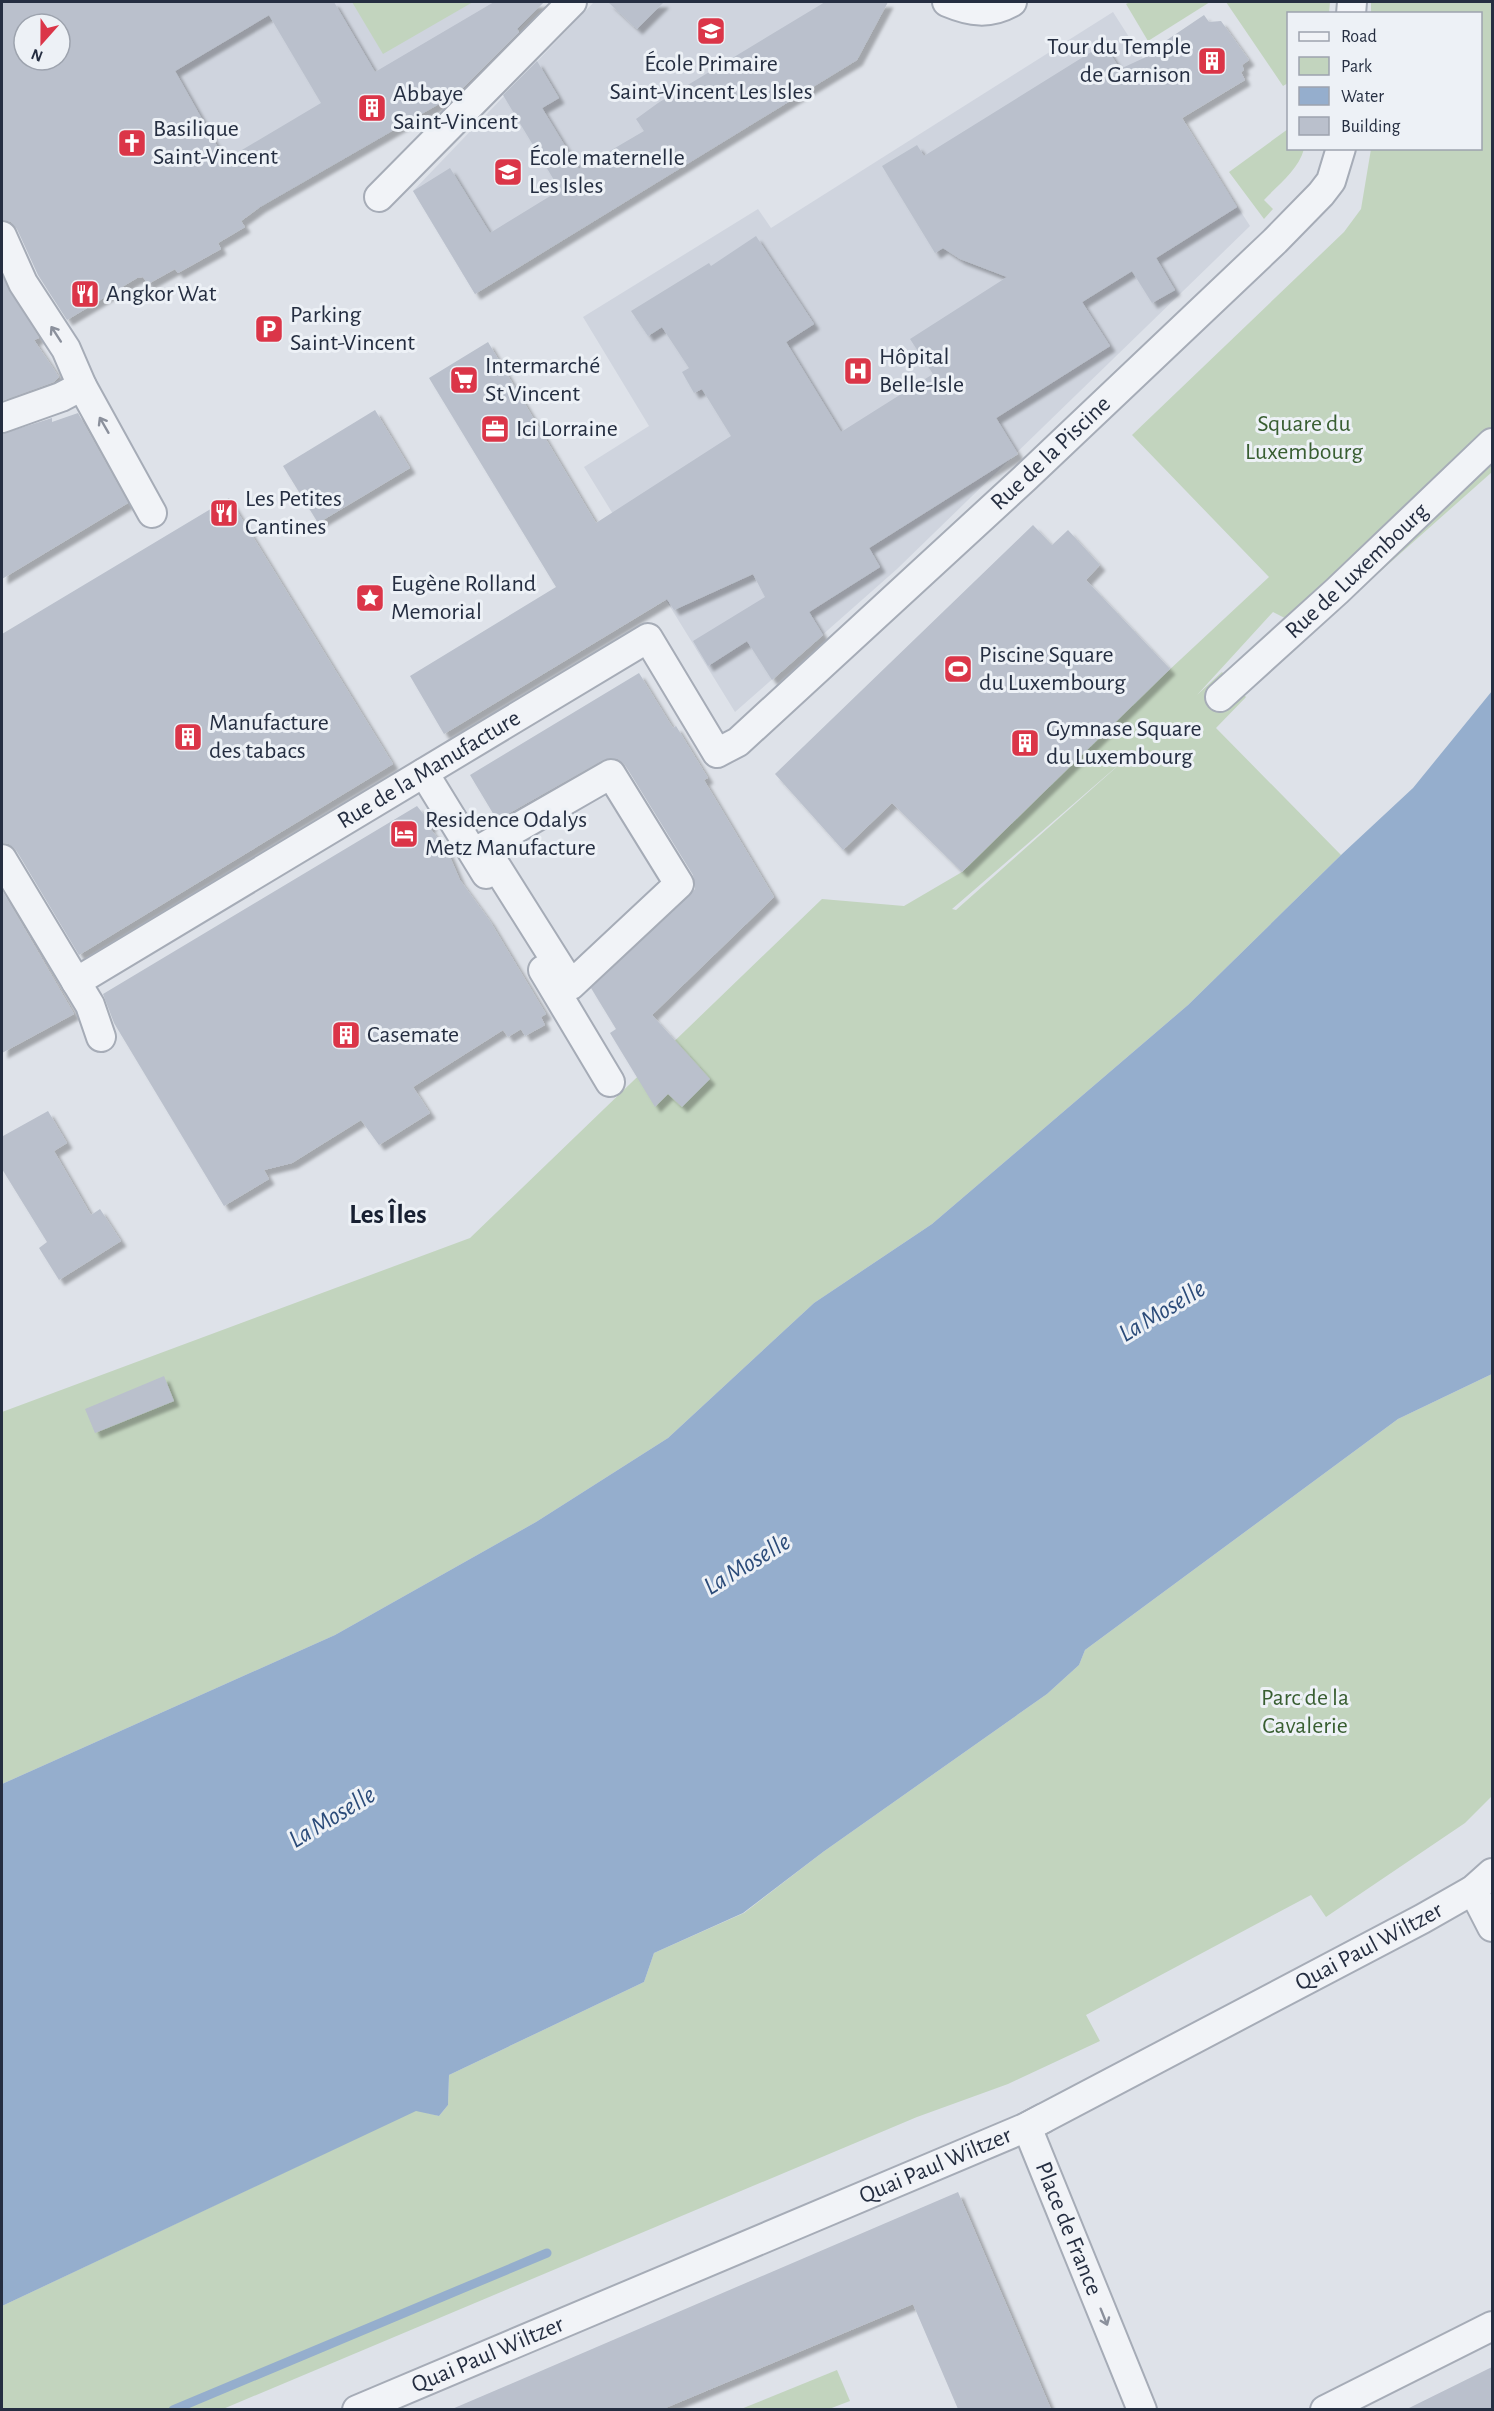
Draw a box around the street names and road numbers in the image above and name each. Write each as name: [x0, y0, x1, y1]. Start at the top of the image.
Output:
street label: Rue de la Piscine: [986, 392, 1115, 515]
street label: Rue de Luxembourg: [1281, 499, 1433, 643]
street label: Rue de la Manufacture: [334, 706, 525, 834]
street label: Quai Paul Wiltzer: [1292, 1898, 1447, 1995]
street label: Quai Paul Wiltzer: [856, 2123, 1015, 2208]
street label: Place de France: [1030, 2158, 1106, 2299]
street label: Quai Paul Wiltzer: [408, 2312, 568, 2397]

